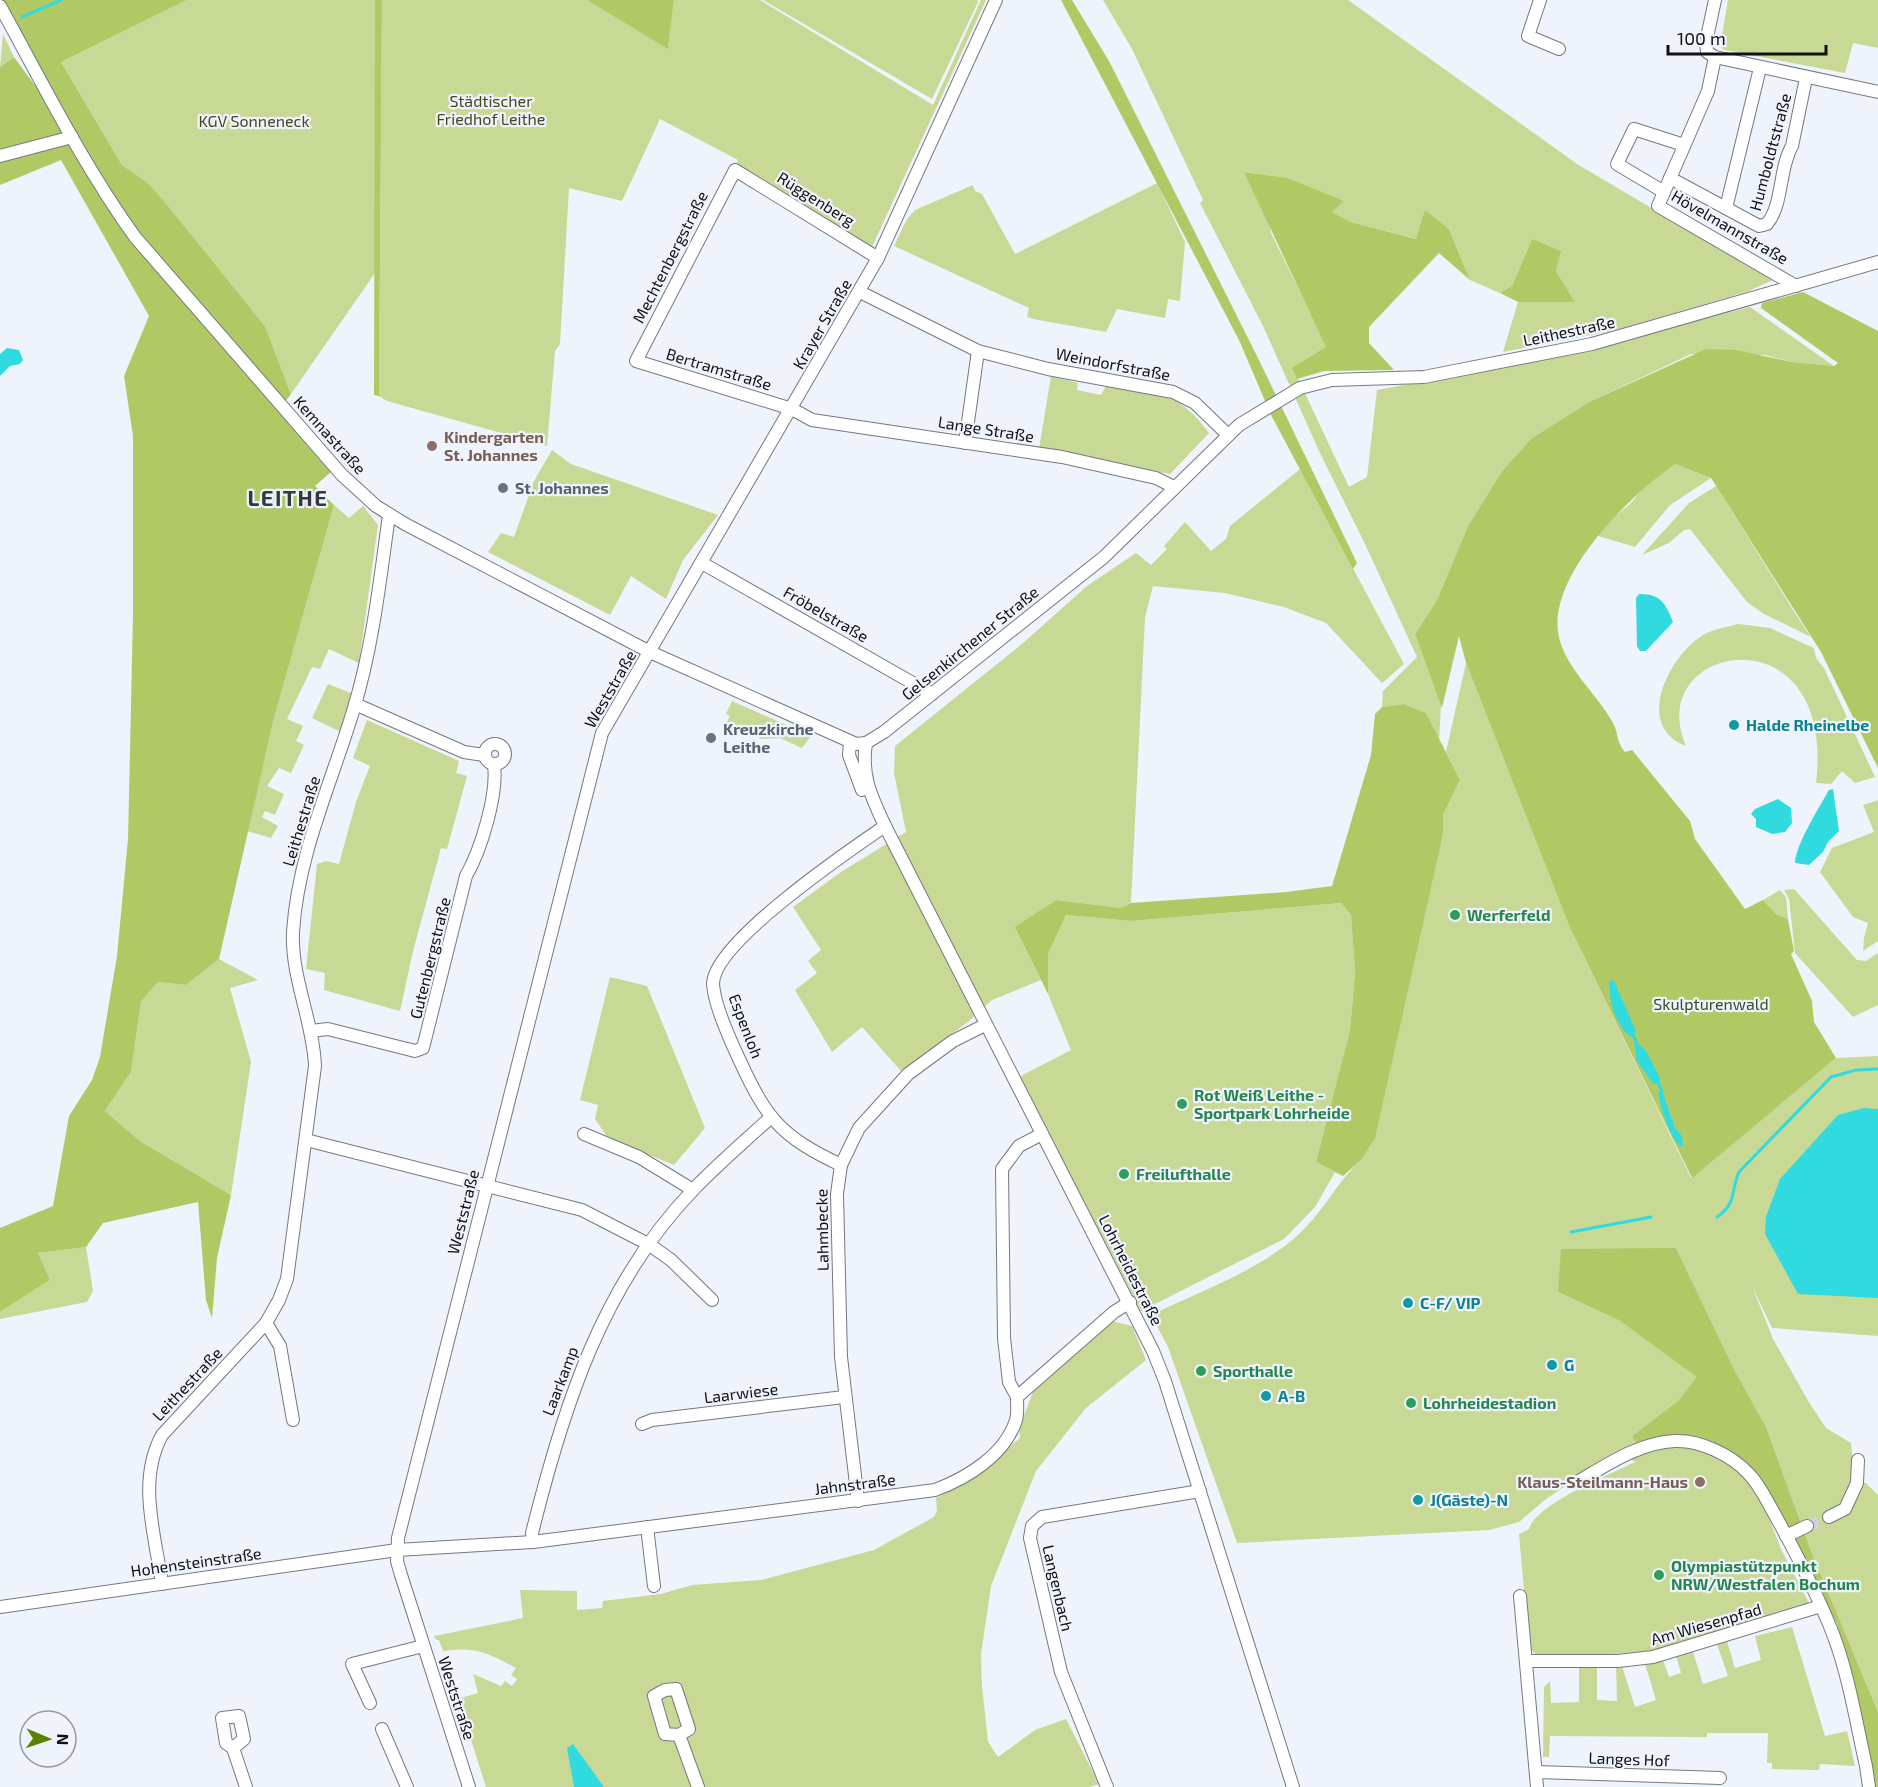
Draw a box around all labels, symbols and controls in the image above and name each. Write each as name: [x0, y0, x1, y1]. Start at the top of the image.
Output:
scale bar: [1668, 18, 1826, 56]
text: 100 m: [1677, 27, 1726, 49]
park label: Städtischer Friedhof Leithe: [437, 91, 545, 128]
street label: Humboldtstraße: [1745, 91, 1794, 213]
park label: KGV Sonneneck: [198, 111, 310, 130]
street label: Rüggenberg: [774, 167, 859, 230]
street label: Hövelmannstraße: [1669, 185, 1792, 268]
street label: Mechtenbergstraße: [628, 188, 711, 326]
street label: Krayer Straße: [788, 275, 855, 372]
street label: Leithestraße: [1521, 311, 1617, 350]
street label: Bertramstraße: [664, 343, 774, 394]
street label: Weindorfstraße: [1054, 343, 1172, 384]
street label: Kemnastraße: [290, 392, 370, 478]
street label: Lange Straße: [937, 412, 1035, 445]
place label: Kindergarten St. Johannes: [444, 427, 544, 464]
marker: Kindergarten St. Johannes: [425, 439, 439, 453]
place label: St. Johannes: [515, 478, 609, 497]
marker: St. Johannes: [496, 481, 510, 495]
district label: LEITHE: [247, 484, 329, 510]
street label: Fröbelstraße: [780, 582, 872, 646]
street label: Gelsenkirchener Straße: [897, 582, 1042, 704]
street label: Weststraße: [580, 647, 639, 731]
place label: Halde Rheinelbe: [1746, 715, 1869, 734]
marker: Halde Rheinelbe: [1727, 718, 1741, 732]
place label: Kreuzkirche Leithe: [723, 719, 814, 756]
marker: Kreuzkirche Leithe: [704, 731, 718, 745]
street label: Leithestraße: [278, 773, 323, 868]
street label: Gutenbergstraße: [405, 895, 454, 1021]
place label: Werferfeld: [1467, 905, 1551, 924]
marker: Werferfeld: [1448, 908, 1462, 922]
street label: Espenloh: [726, 991, 767, 1061]
park label: Skulpturenwald: [1653, 994, 1769, 1013]
place label: Rot Weiß Leithe - Sportpark Lohrheide: [1194, 1085, 1350, 1122]
marker: Rot Weiß Leithe - Sportpark Lohrheide: [1175, 1097, 1189, 1111]
place label: Freilufthalle: [1136, 1164, 1231, 1183]
marker: Freilufthalle: [1117, 1167, 1131, 1181]
street label: Weststraße: [443, 1168, 482, 1256]
street label: Lahmbecke: [811, 1189, 832, 1271]
street label: Lohrheidestraße: [1095, 1211, 1167, 1328]
place label: C-F/ VIP: [1420, 1293, 1481, 1312]
marker: C-F/ VIP: [1401, 1296, 1415, 1310]
street label: Leithestraße: [148, 1343, 225, 1424]
street label: Laarkamp: [538, 1344, 581, 1418]
place label: G: [1564, 1355, 1574, 1374]
marker: G: [1545, 1358, 1559, 1372]
place label: Sporthalle: [1213, 1361, 1293, 1380]
marker: Sporthalle: [1194, 1364, 1208, 1378]
street label: Laarwiese: [703, 1379, 779, 1406]
place label: A-B: [1278, 1386, 1305, 1405]
marker: A-B: [1259, 1389, 1273, 1403]
place label: Lohrheidestadion: [1423, 1393, 1556, 1412]
marker: Lohrheidestadion: [1404, 1396, 1418, 1410]
street label: Jahnstraße: [813, 1469, 897, 1498]
place label: Klaus-Steilmann-Haus: [1517, 1472, 1688, 1491]
marker: Klaus-Steilmann-Haus: [1693, 1475, 1707, 1489]
place label: J(Gäste)-N: [1430, 1490, 1508, 1509]
marker: J(Gäste)-N: [1411, 1493, 1425, 1507]
street label: Hohensteinstraße: [129, 1543, 263, 1580]
street label: Langenbach: [1039, 1543, 1078, 1633]
place label: Olympiastützpunkt NRW/Westfalen Bochum: [1671, 1556, 1860, 1593]
marker: Olympiastützpunkt NRW/Westfalen Bochum: [1652, 1568, 1666, 1582]
street label: Am Wiesenpfad: [1648, 1599, 1763, 1648]
street label: Weststraße: [435, 1654, 480, 1742]
north arrow: [18, 1709, 78, 1769]
text: N: [54, 1733, 73, 1746]
street label: Langes Hof: [1588, 1748, 1671, 1769]

